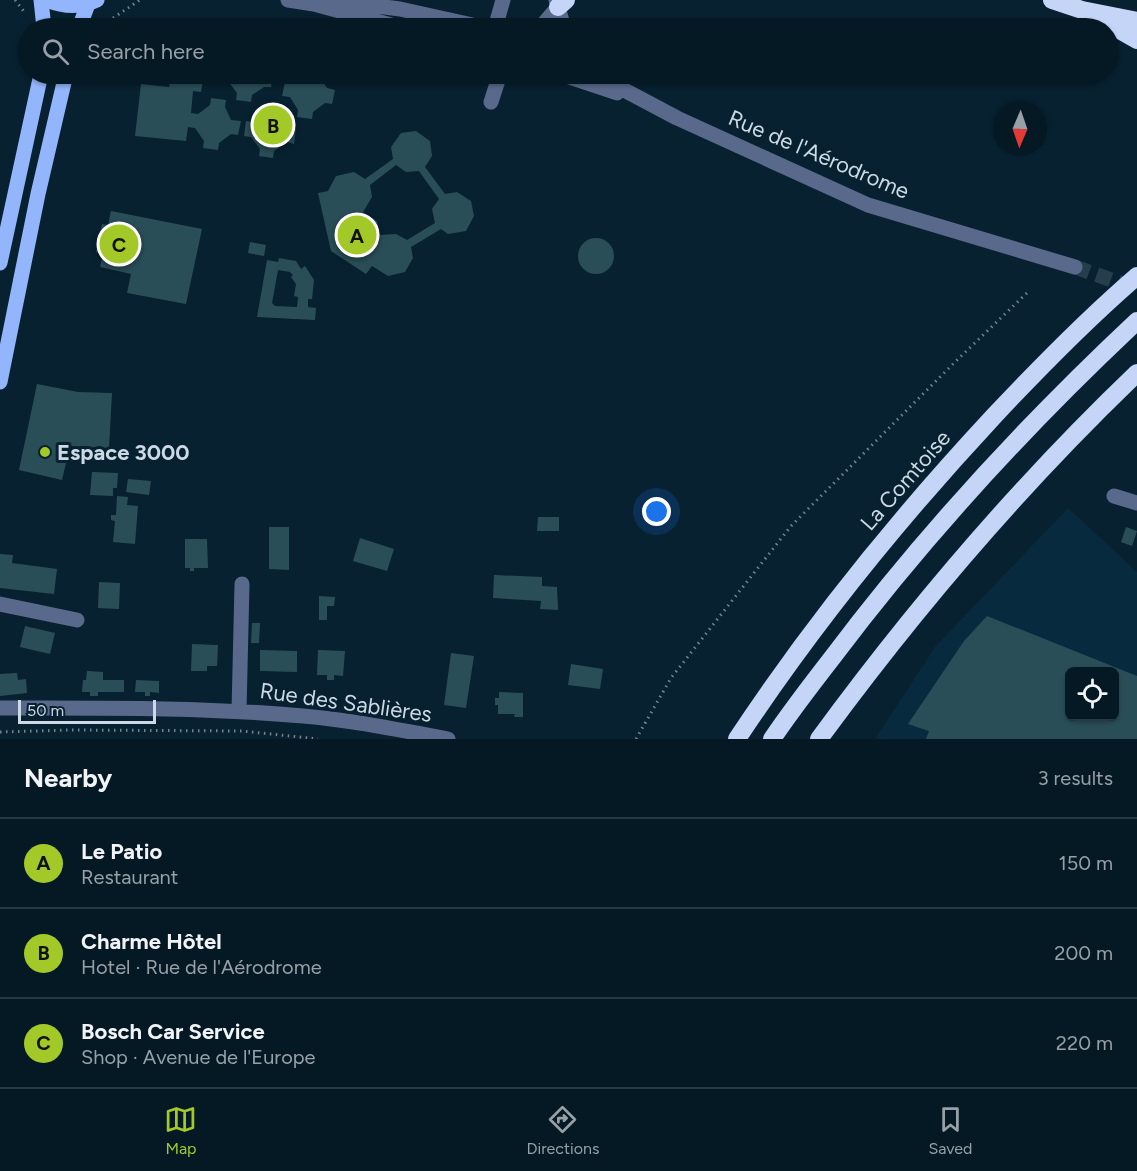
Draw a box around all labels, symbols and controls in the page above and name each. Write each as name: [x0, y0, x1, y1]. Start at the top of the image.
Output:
search box: [18, 18, 1119, 84]
icon: search: [39, 35, 72, 68]
text: Search here: [87, 38, 205, 65]
pin: B: [254, 102, 292, 148]
north arrow: [993, 102, 1047, 156]
street label: Rue de l'Aérodrome: [724, 104, 913, 205]
pin: A: [338, 212, 376, 258]
pin: C: [100, 222, 138, 266]
street label: La Comtoise: [855, 425, 956, 536]
place label: Espace 3000: [57, 439, 190, 466]
marker: Espace 3000: [38, 445, 52, 459]
your location: [642, 497, 671, 526]
map controls: [1065, 667, 1119, 721]
button: locate: [1065, 667, 1119, 721]
street label: Rue des Sablières: [258, 677, 434, 728]
scale bar: [18, 697, 156, 724]
text: 50 m: [27, 701, 64, 720]
text: Nearby: [24, 762, 112, 794]
text: 3 results: [1038, 766, 1113, 790]
text: Le Patio: [81, 838, 162, 865]
text: A: [36, 851, 51, 875]
text: 150 m: [1058, 851, 1113, 875]
text: Restaurant: [81, 865, 178, 889]
text: Charme Hôtel: [81, 928, 222, 955]
text: B: [37, 941, 50, 965]
text: 200 m: [1054, 941, 1113, 965]
text: Hotel · Rue de l'Aérodrome: [81, 955, 322, 979]
text: Bosch Car Service: [81, 1018, 265, 1045]
text: C: [36, 1031, 51, 1055]
text: 220 m: [1056, 1031, 1113, 1055]
text: Shop · Avenue de l'Europe: [81, 1045, 315, 1069]
tab: Map: [164, 1103, 197, 1158]
tab: Directions: [526, 1103, 599, 1158]
tab: Saved: [928, 1103, 973, 1158]

